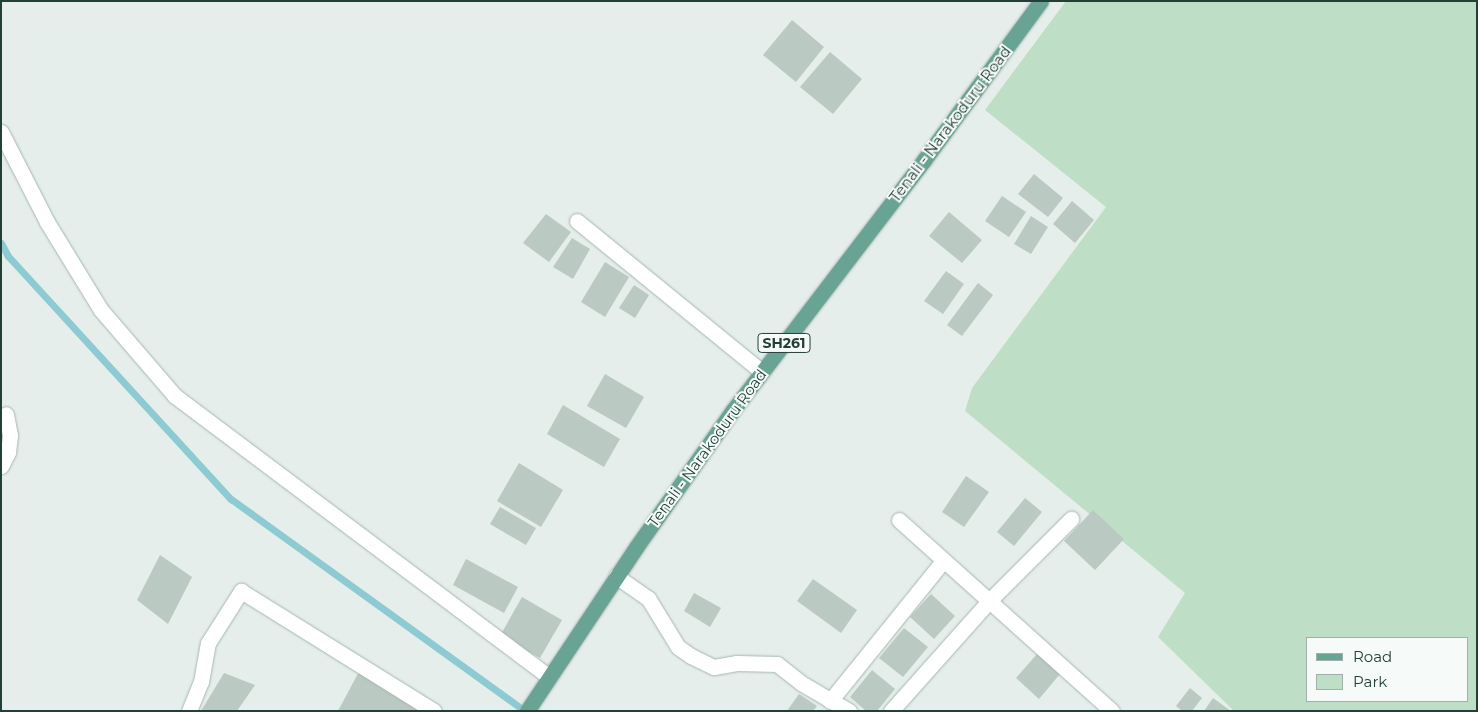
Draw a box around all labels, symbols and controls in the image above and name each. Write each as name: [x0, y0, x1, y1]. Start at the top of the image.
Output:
street label: Tenali - Narakoduru Road: [886, 43, 1014, 205]
road number: SH261: [756, 332, 812, 354]
street label: Tenali - Narakoduru Road: [644, 366, 770, 530]
legend: [1306, 637, 1468, 702]
text: Road: [1353, 647, 1392, 666]
text: Park: [1353, 672, 1387, 691]

